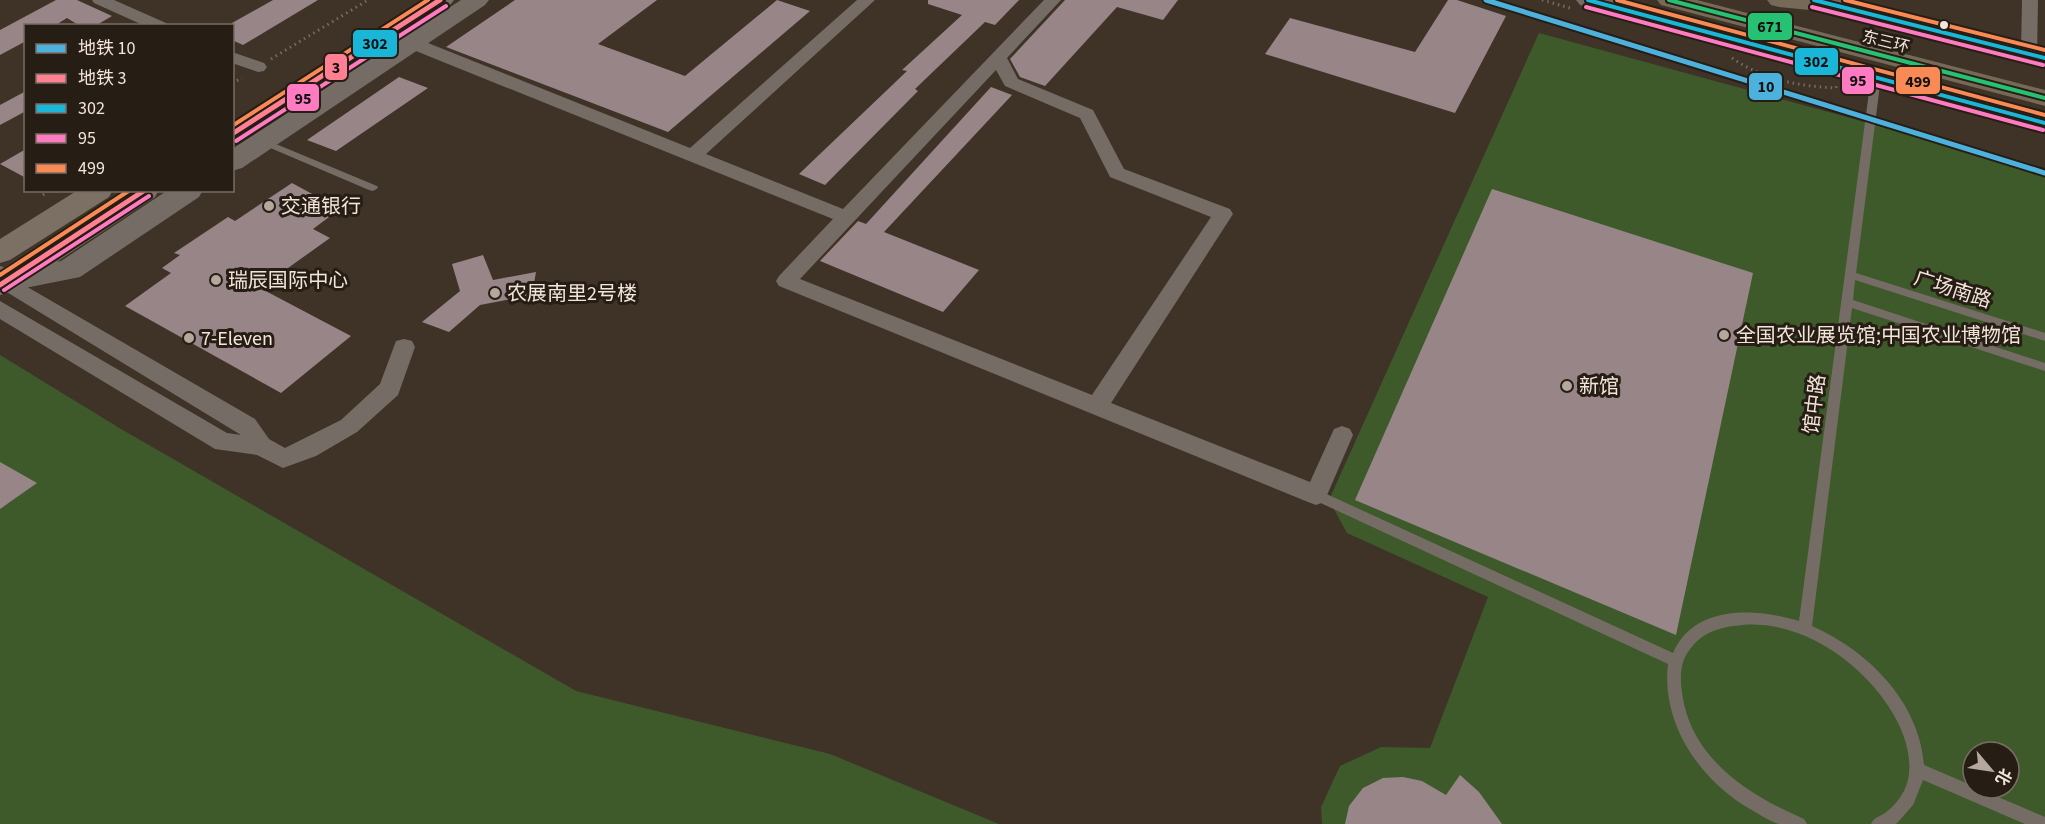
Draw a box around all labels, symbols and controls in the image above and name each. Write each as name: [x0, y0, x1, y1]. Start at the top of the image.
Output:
line badge: 671: [1747, 12, 1793, 41]
text: 671: [1757, 16, 1783, 38]
unlabelled marker: [1938, 19, 1950, 31]
legend: [24, 24, 234, 192]
street label: 东三环: [1860, 25, 1912, 58]
line badge: 302: [352, 29, 398, 58]
text: 302: [362, 33, 388, 55]
text: 地铁 10: [78, 36, 136, 61]
line badge: 302: [1794, 47, 1839, 76]
text: 302: [1803, 51, 1829, 73]
line badge: 3: [324, 53, 348, 81]
text: 3: [332, 57, 340, 79]
text: 地铁 3: [78, 66, 127, 91]
line badge: 95: [1841, 66, 1875, 95]
line badge: 499: [1895, 66, 1941, 95]
text: 95: [1850, 70, 1866, 92]
text: 499: [1905, 71, 1931, 93]
line badge: 10: [1748, 72, 1783, 101]
text: 10: [1758, 76, 1774, 98]
line badge: 95: [286, 83, 320, 112]
text: 95: [295, 88, 311, 110]
text: 302: [78, 96, 105, 121]
text: 95: [78, 126, 96, 151]
text: 499: [78, 156, 105, 181]
place label: 交通银行: [281, 193, 361, 221]
marker: 交通银行: [262, 199, 276, 213]
street label: 广场南路: [1910, 264, 1995, 316]
place label: 瑞辰国际中心: [228, 267, 348, 295]
marker: 瑞辰国际中心: [209, 273, 223, 287]
place label: 农展南里2号楼: [507, 280, 637, 308]
marker: 农展南里2号楼: [488, 286, 502, 300]
place label: 全国农业展览馆;中国农业博物馆: [1736, 322, 2021, 350]
place label: 7-Eleven: [201, 325, 273, 353]
marker: 全国农业展览馆;中国农业博物馆: [1717, 328, 1731, 342]
marker: 7-Eleven: [182, 331, 196, 345]
place label: 新馆: [1579, 373, 1619, 401]
street label: 馆中路: [1797, 373, 1833, 436]
marker: 新馆: [1560, 379, 1574, 393]
north arrow: [1961, 740, 2021, 800]
text: 北: [1990, 764, 2017, 789]

